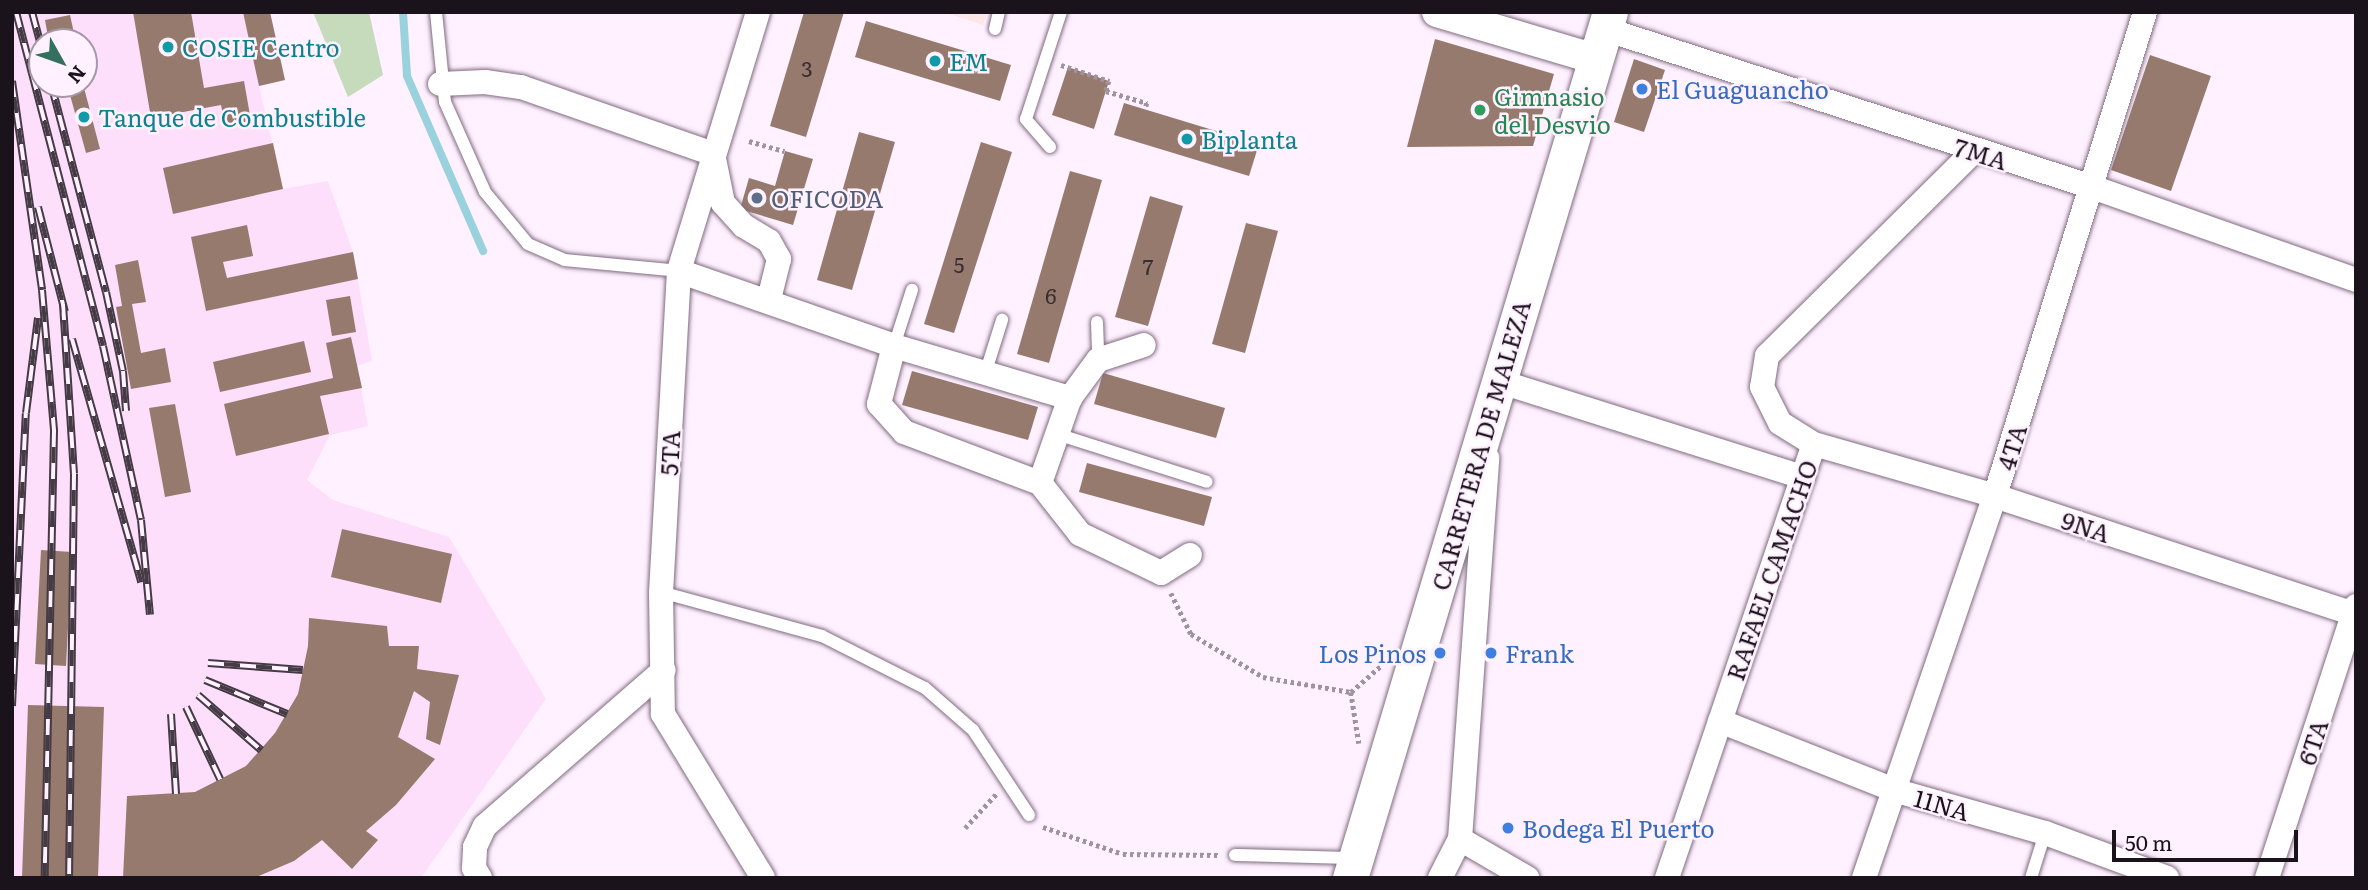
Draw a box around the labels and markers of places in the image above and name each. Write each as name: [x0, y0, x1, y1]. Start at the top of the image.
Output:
place label: COSIE Centro: [182, 33, 340, 61]
marker: COSIE Centro: [160, 39, 176, 55]
place label: EM: [949, 47, 988, 75]
marker: EM: [927, 53, 943, 69]
place label: El Guaguancho: [1656, 75, 1829, 103]
marker: El Guaguancho: [1634, 81, 1650, 97]
place label: Gimnasio del Desvio: [1494, 82, 1611, 138]
marker: Gimnasio del Desvio: [1472, 102, 1488, 118]
place label: Tanque de Combustible: [98, 103, 366, 131]
marker: Tanque de Combustible: [76, 109, 92, 125]
place label: Biplanta: [1201, 125, 1298, 153]
marker: Biplanta: [1179, 131, 1195, 147]
place label: OFICODA: [771, 184, 883, 212]
marker: OFICODA: [749, 190, 765, 206]
place label: Los Pinos: [1319, 639, 1426, 667]
place label: Frank: [1505, 639, 1574, 667]
marker: Los Pinos: [1432, 645, 1448, 661]
marker: Frank: [1483, 645, 1499, 661]
place label: Bodega El Puerto: [1522, 814, 1715, 842]
marker: Bodega El Puerto: [1500, 820, 1516, 836]

